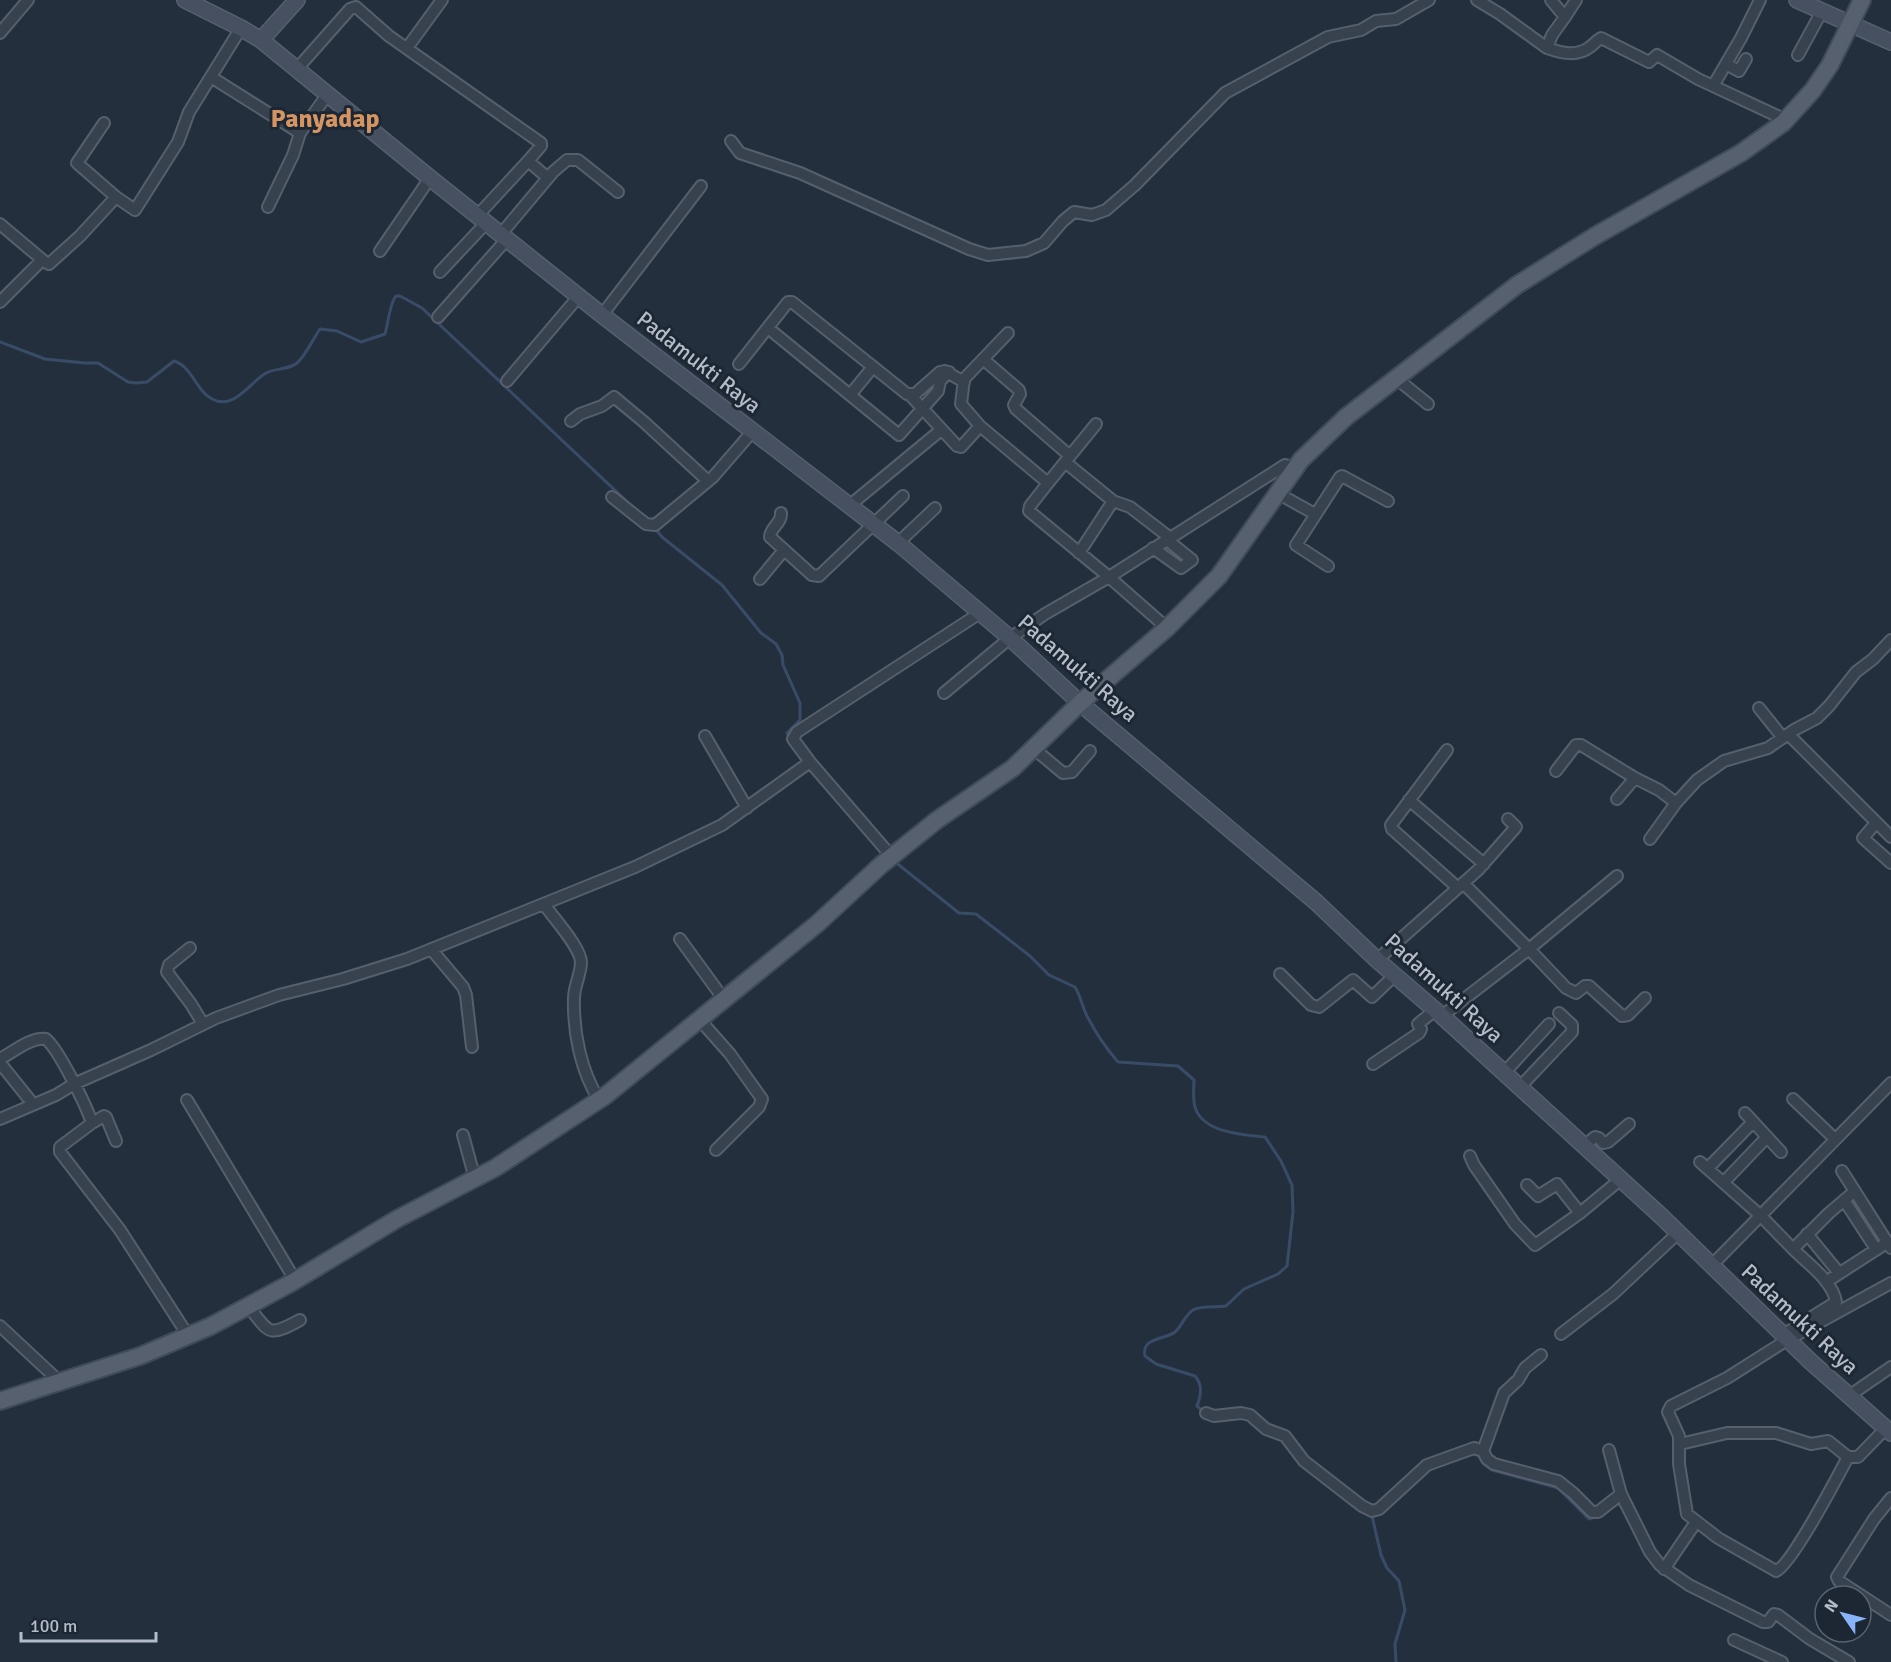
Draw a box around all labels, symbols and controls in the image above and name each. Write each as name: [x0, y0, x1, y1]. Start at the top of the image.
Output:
district label: Panyadap: [270, 103, 380, 135]
street label: Padamukti Raya: [631, 305, 767, 419]
street label: Padamukti Raya: [1012, 609, 1144, 727]
street label: Padamukti Raya: [1379, 928, 1509, 1048]
street label: Padamukti Raya: [1736, 1258, 1864, 1380]
north arrow: [1813, 1584, 1873, 1644]
text: N: [1820, 1596, 1843, 1616]
scale bar: [21, 1605, 156, 1643]
text: 100 m: [30, 1615, 77, 1637]

